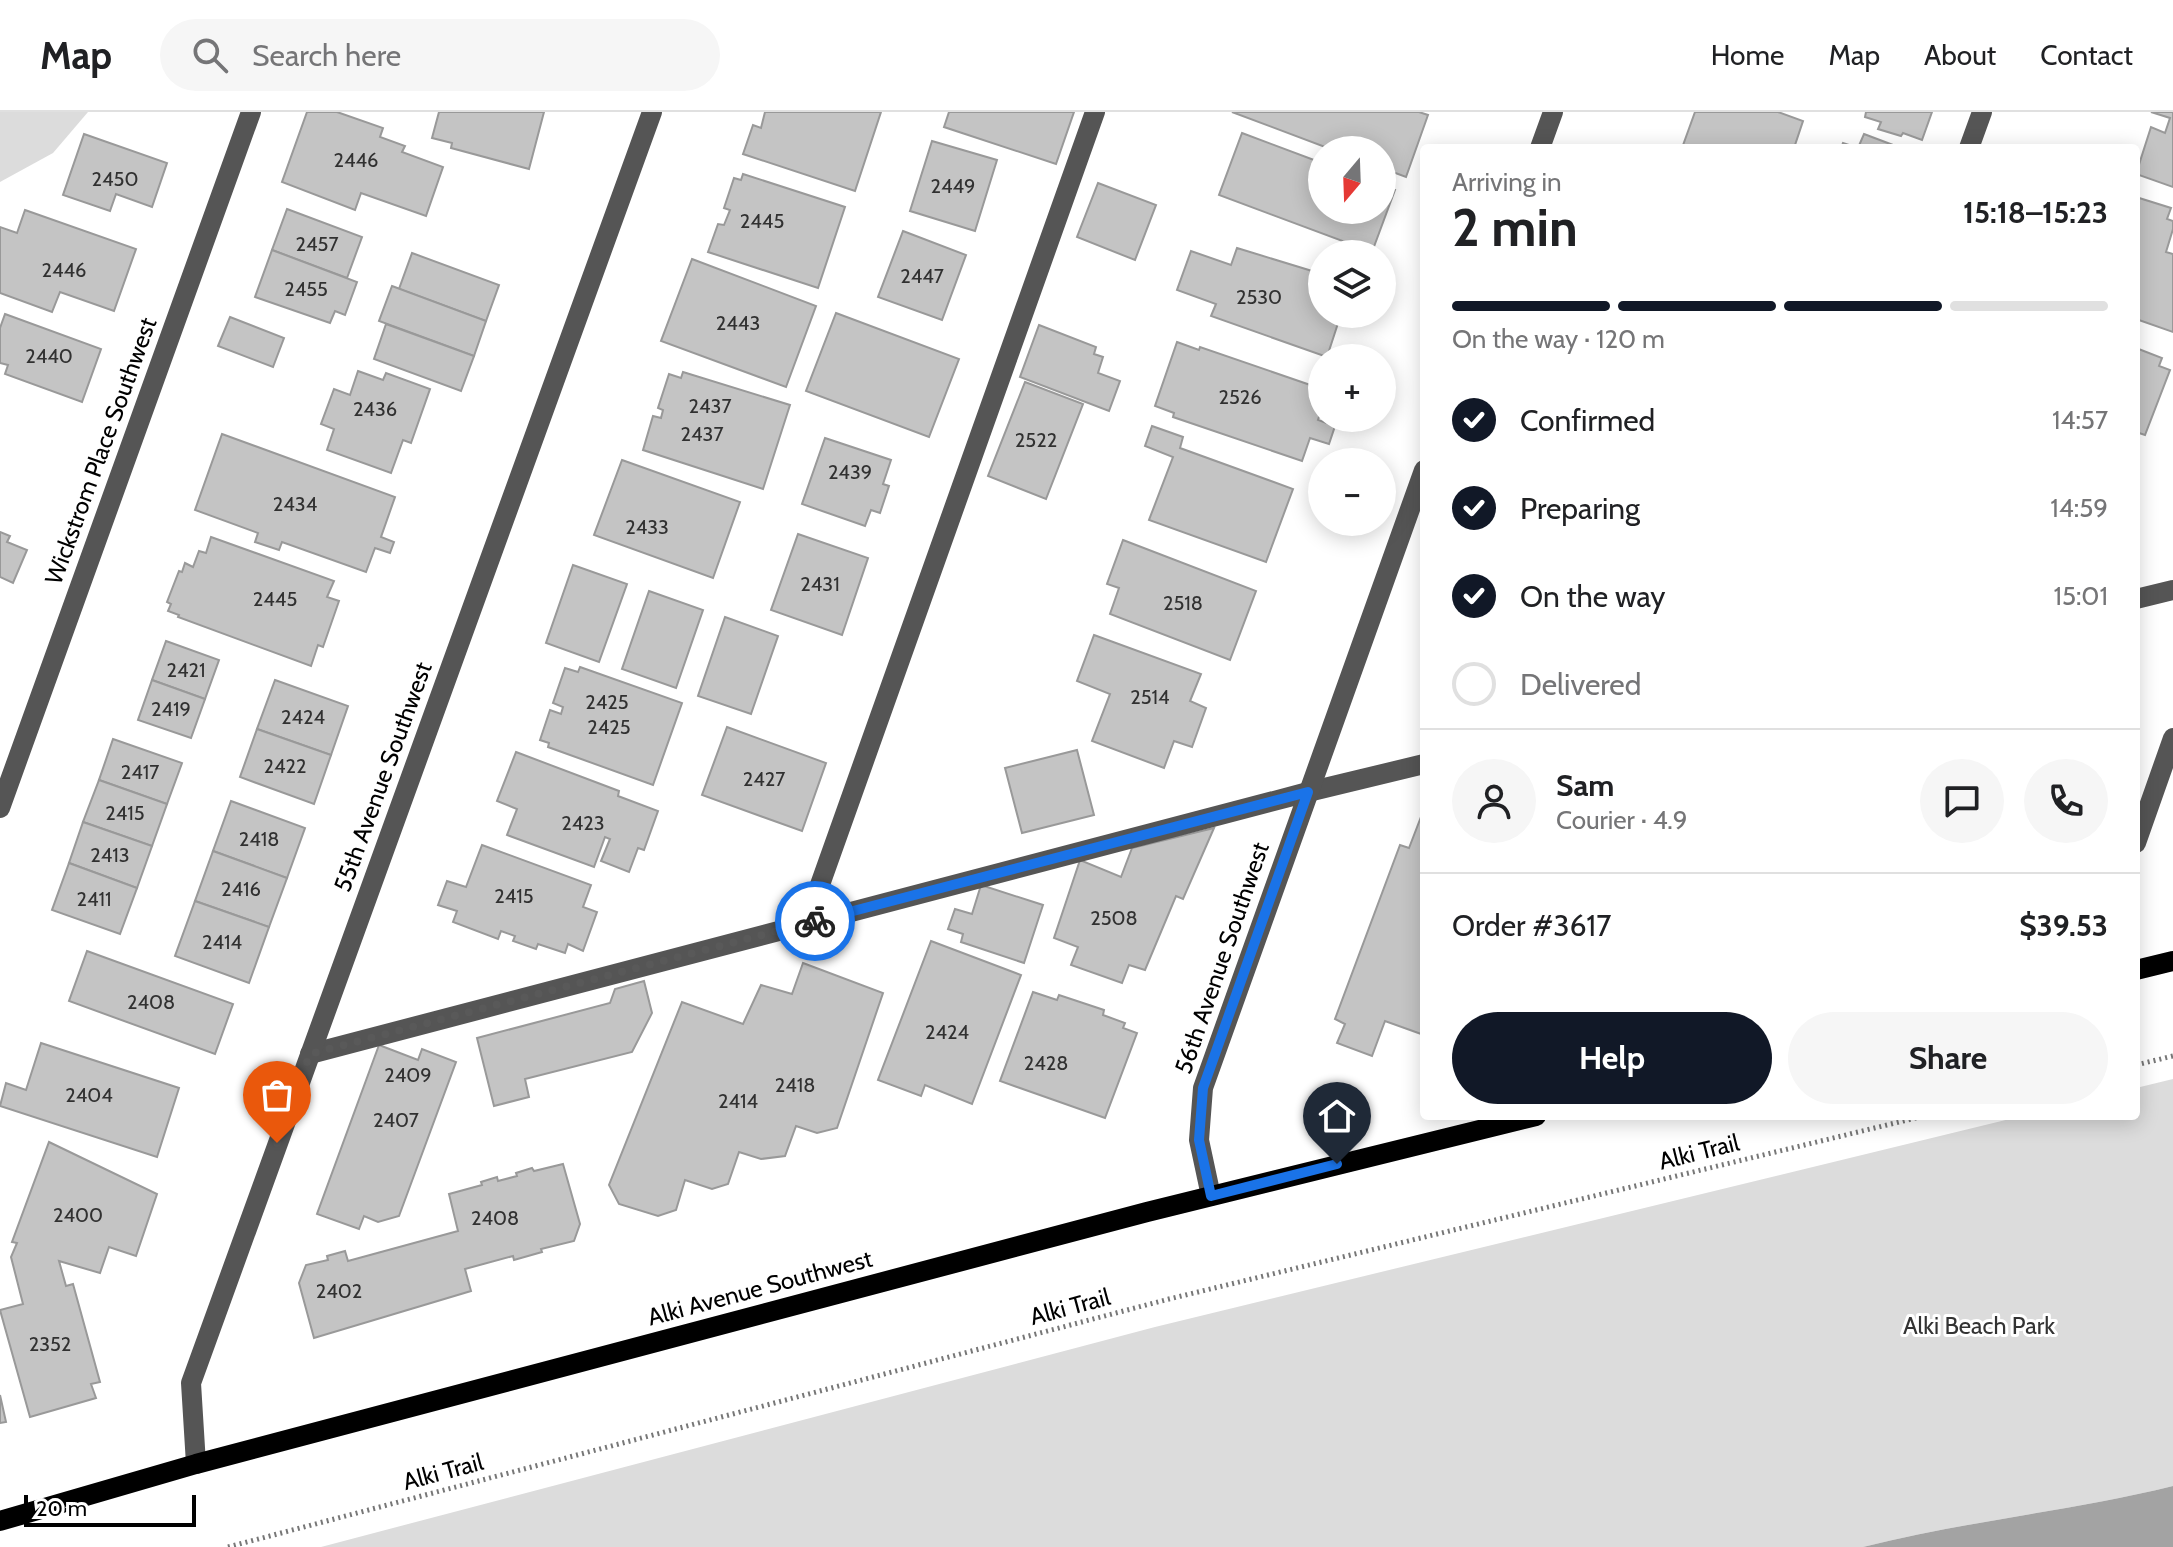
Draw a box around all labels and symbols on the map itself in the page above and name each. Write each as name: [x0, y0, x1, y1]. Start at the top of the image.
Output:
north arrow: [1308, 136, 1396, 224]
house number: 2446: [334, 148, 378, 172]
house number: 2450: [92, 167, 138, 191]
house number: 2449: [931, 174, 975, 198]
house number: 2445: [740, 209, 784, 233]
house number: 2457: [296, 232, 338, 256]
house number: 2446: [42, 258, 86, 282]
house number: 2447: [900, 264, 944, 288]
house number: 2455: [284, 277, 328, 301]
house number: 2530: [1236, 285, 1282, 309]
house number: 2443: [716, 311, 760, 335]
street label: Wickstrom Place Southwest: [39, 313, 162, 588]
house number: 2440: [25, 344, 73, 368]
house number: 2526: [1218, 385, 1262, 409]
house number: 2437: [689, 394, 731, 418]
house number: 2436: [353, 397, 397, 421]
house number: 2437: [681, 422, 723, 446]
house number: 2522: [1015, 428, 1057, 452]
house number: 2439: [828, 460, 872, 484]
house number: 2434: [273, 492, 318, 516]
house number: 2433: [625, 515, 669, 539]
house number: 2431: [800, 572, 840, 596]
house number: 2445: [253, 587, 297, 611]
house number: 2518: [1163, 591, 1203, 615]
house number: 2421: [166, 658, 206, 682]
street label: 55th Avenue Southwest: [327, 658, 438, 896]
house number: 2514: [1130, 685, 1170, 709]
house number: 2425: [585, 690, 629, 714]
house number: 2419: [151, 697, 191, 721]
house number: 2424: [281, 705, 325, 729]
house number: 2425: [587, 715, 631, 739]
house number: 2422: [264, 754, 307, 778]
house number: 2417: [121, 760, 159, 784]
house number: 2427: [743, 767, 785, 791]
house number: 2415: [105, 801, 145, 825]
house number: 2423: [561, 811, 605, 835]
house number: 2418: [239, 827, 279, 851]
street label: 56th Avenue Southwest: [1168, 838, 1275, 1077]
house number: 2413: [90, 843, 130, 867]
house number: 2416: [221, 877, 261, 901]
courier: [775, 881, 855, 961]
house number: 2415: [494, 884, 534, 908]
house number: 2411: [76, 887, 112, 911]
house number: 2508: [1090, 906, 1138, 930]
house number: 2414: [202, 930, 242, 954]
house number: 2408: [127, 990, 175, 1014]
house number: 2424: [925, 1020, 969, 1044]
house number: 2428: [1024, 1051, 1068, 1075]
pin: [243, 1061, 311, 1143]
house number: 2409: [384, 1063, 432, 1087]
house number: 2418: [775, 1073, 815, 1097]
pin: [1303, 1082, 1371, 1164]
house number: 2404: [65, 1083, 113, 1107]
house number: 2414: [718, 1089, 758, 1113]
house number: 2407: [373, 1108, 419, 1132]
street label: Alki Trail: [1656, 1127, 1742, 1175]
house number: 2400: [53, 1203, 103, 1227]
house number: 2408: [471, 1206, 519, 1230]
street label: Alki Avenue Southwest: [644, 1244, 875, 1331]
house number: 2402: [316, 1279, 362, 1303]
street label: Alki Trail: [1027, 1282, 1113, 1331]
park label: Alki Beach Park: [1903, 1311, 2055, 1340]
house number: 2352: [29, 1332, 71, 1356]
street label: Alki Trail: [400, 1447, 486, 1496]
scale bar: [24, 1491, 196, 1527]

